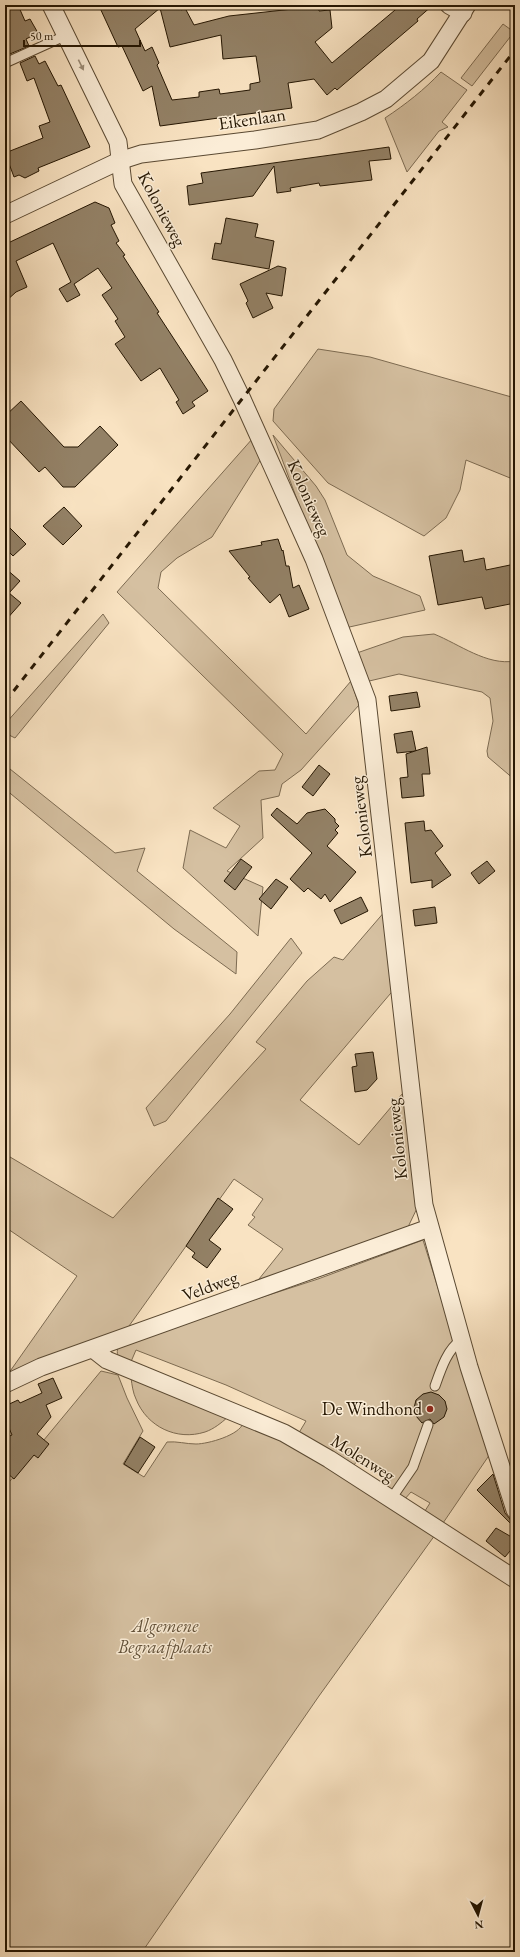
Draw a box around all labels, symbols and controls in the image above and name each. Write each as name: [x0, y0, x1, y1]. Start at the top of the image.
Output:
scale bar: [24, 22, 140, 48]
text: 50 m: [30, 28, 54, 44]
one-way arrow: [78, 59, 84, 70]
street label: Eikenlaan: [217, 102, 288, 135]
street label: Kolonieweg: [133, 167, 192, 250]
street label: Kolonieweg: [282, 456, 337, 540]
street label: Kolonieweg: [344, 775, 377, 859]
street label: Kolonieweg: [381, 1097, 412, 1181]
street label: Veldweg: [179, 1265, 241, 1306]
place label: De Windhond: [322, 1397, 423, 1420]
marker: De Windhond: [425, 1404, 435, 1414]
street label: Molenweg: [327, 1429, 400, 1486]
park label: Algemene Begraafplaats: [117, 1614, 213, 1659]
north arrow: [458, 1895, 498, 1935]
text: N: [474, 1918, 484, 1932]

